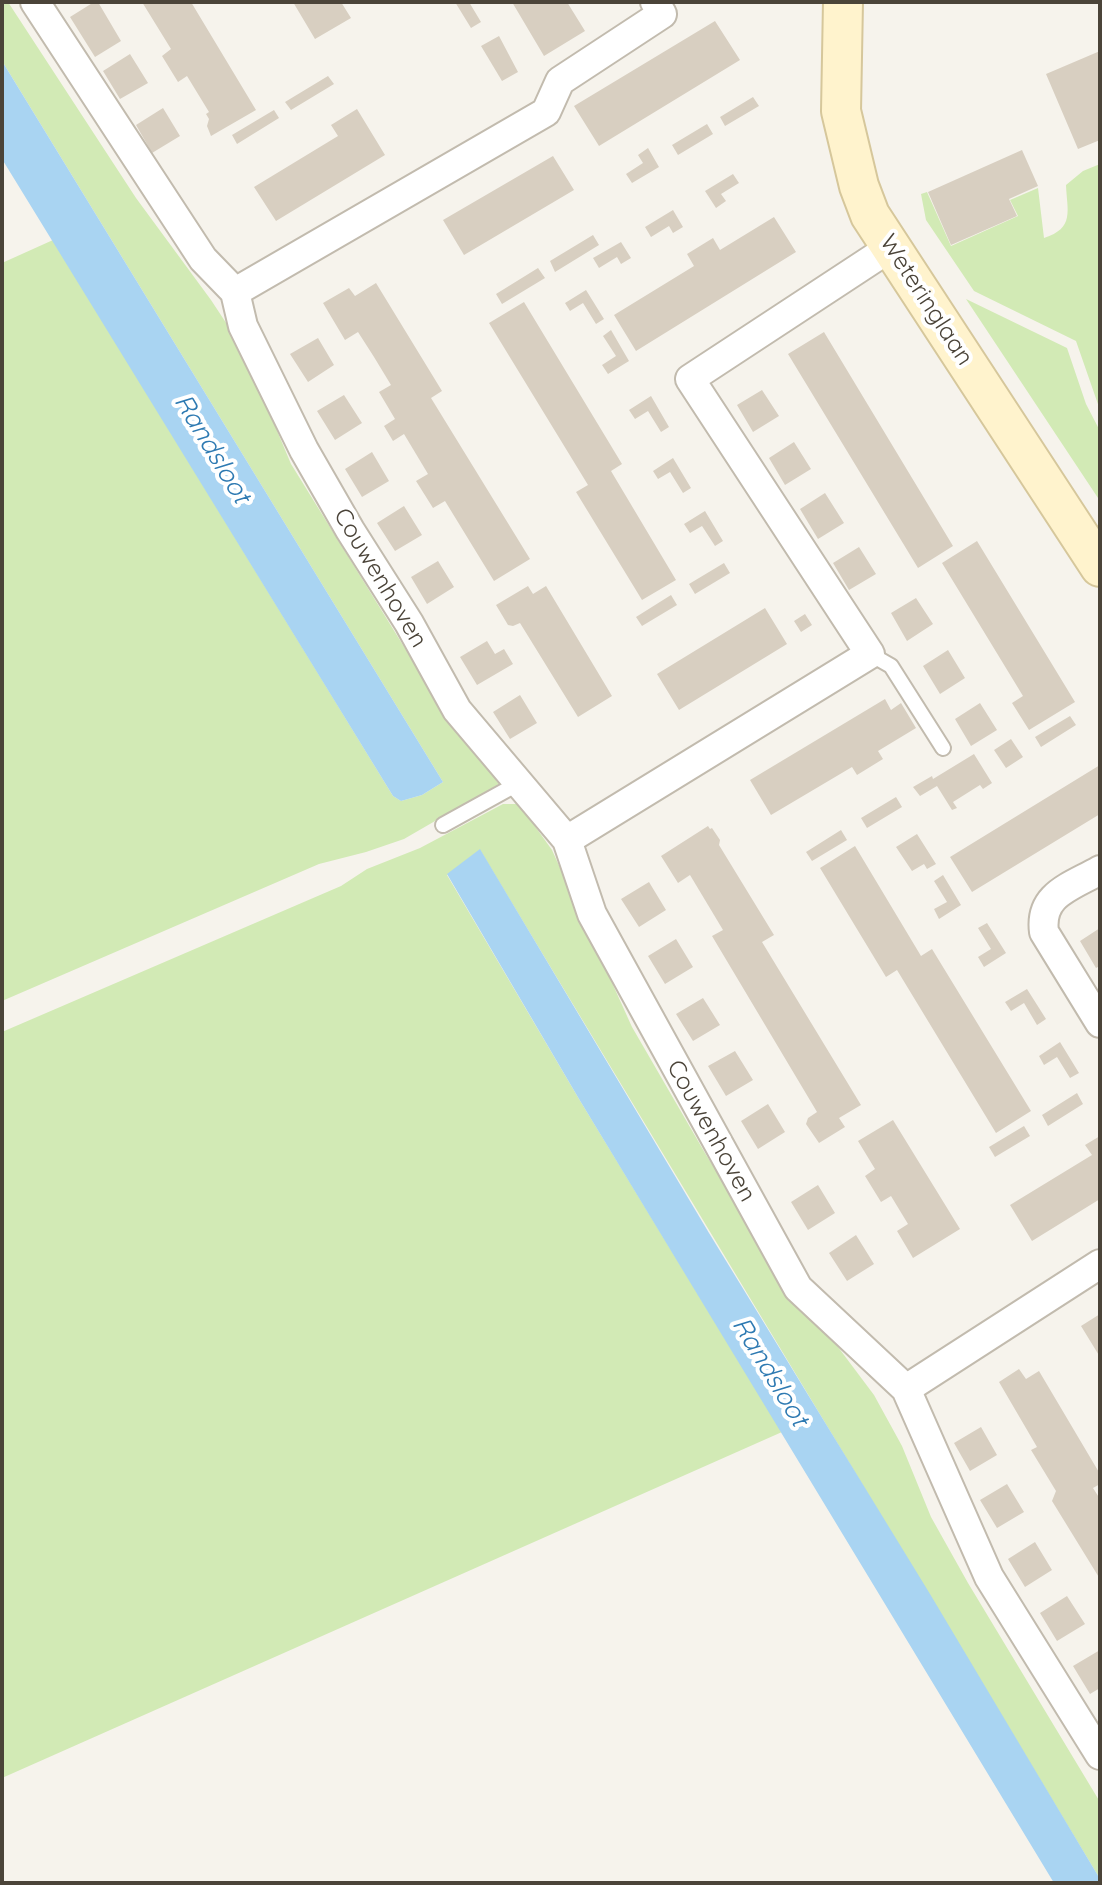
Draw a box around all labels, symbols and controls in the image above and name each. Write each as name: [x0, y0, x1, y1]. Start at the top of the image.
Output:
street label: Weteringlaan: [873, 229, 979, 371]
water label: Randsloot: [167, 389, 257, 509]
street label: Couwenhoven: [327, 503, 433, 653]
street label: Couwenhoven: [660, 1055, 762, 1207]
water label: Randsloot: [725, 1312, 815, 1432]

